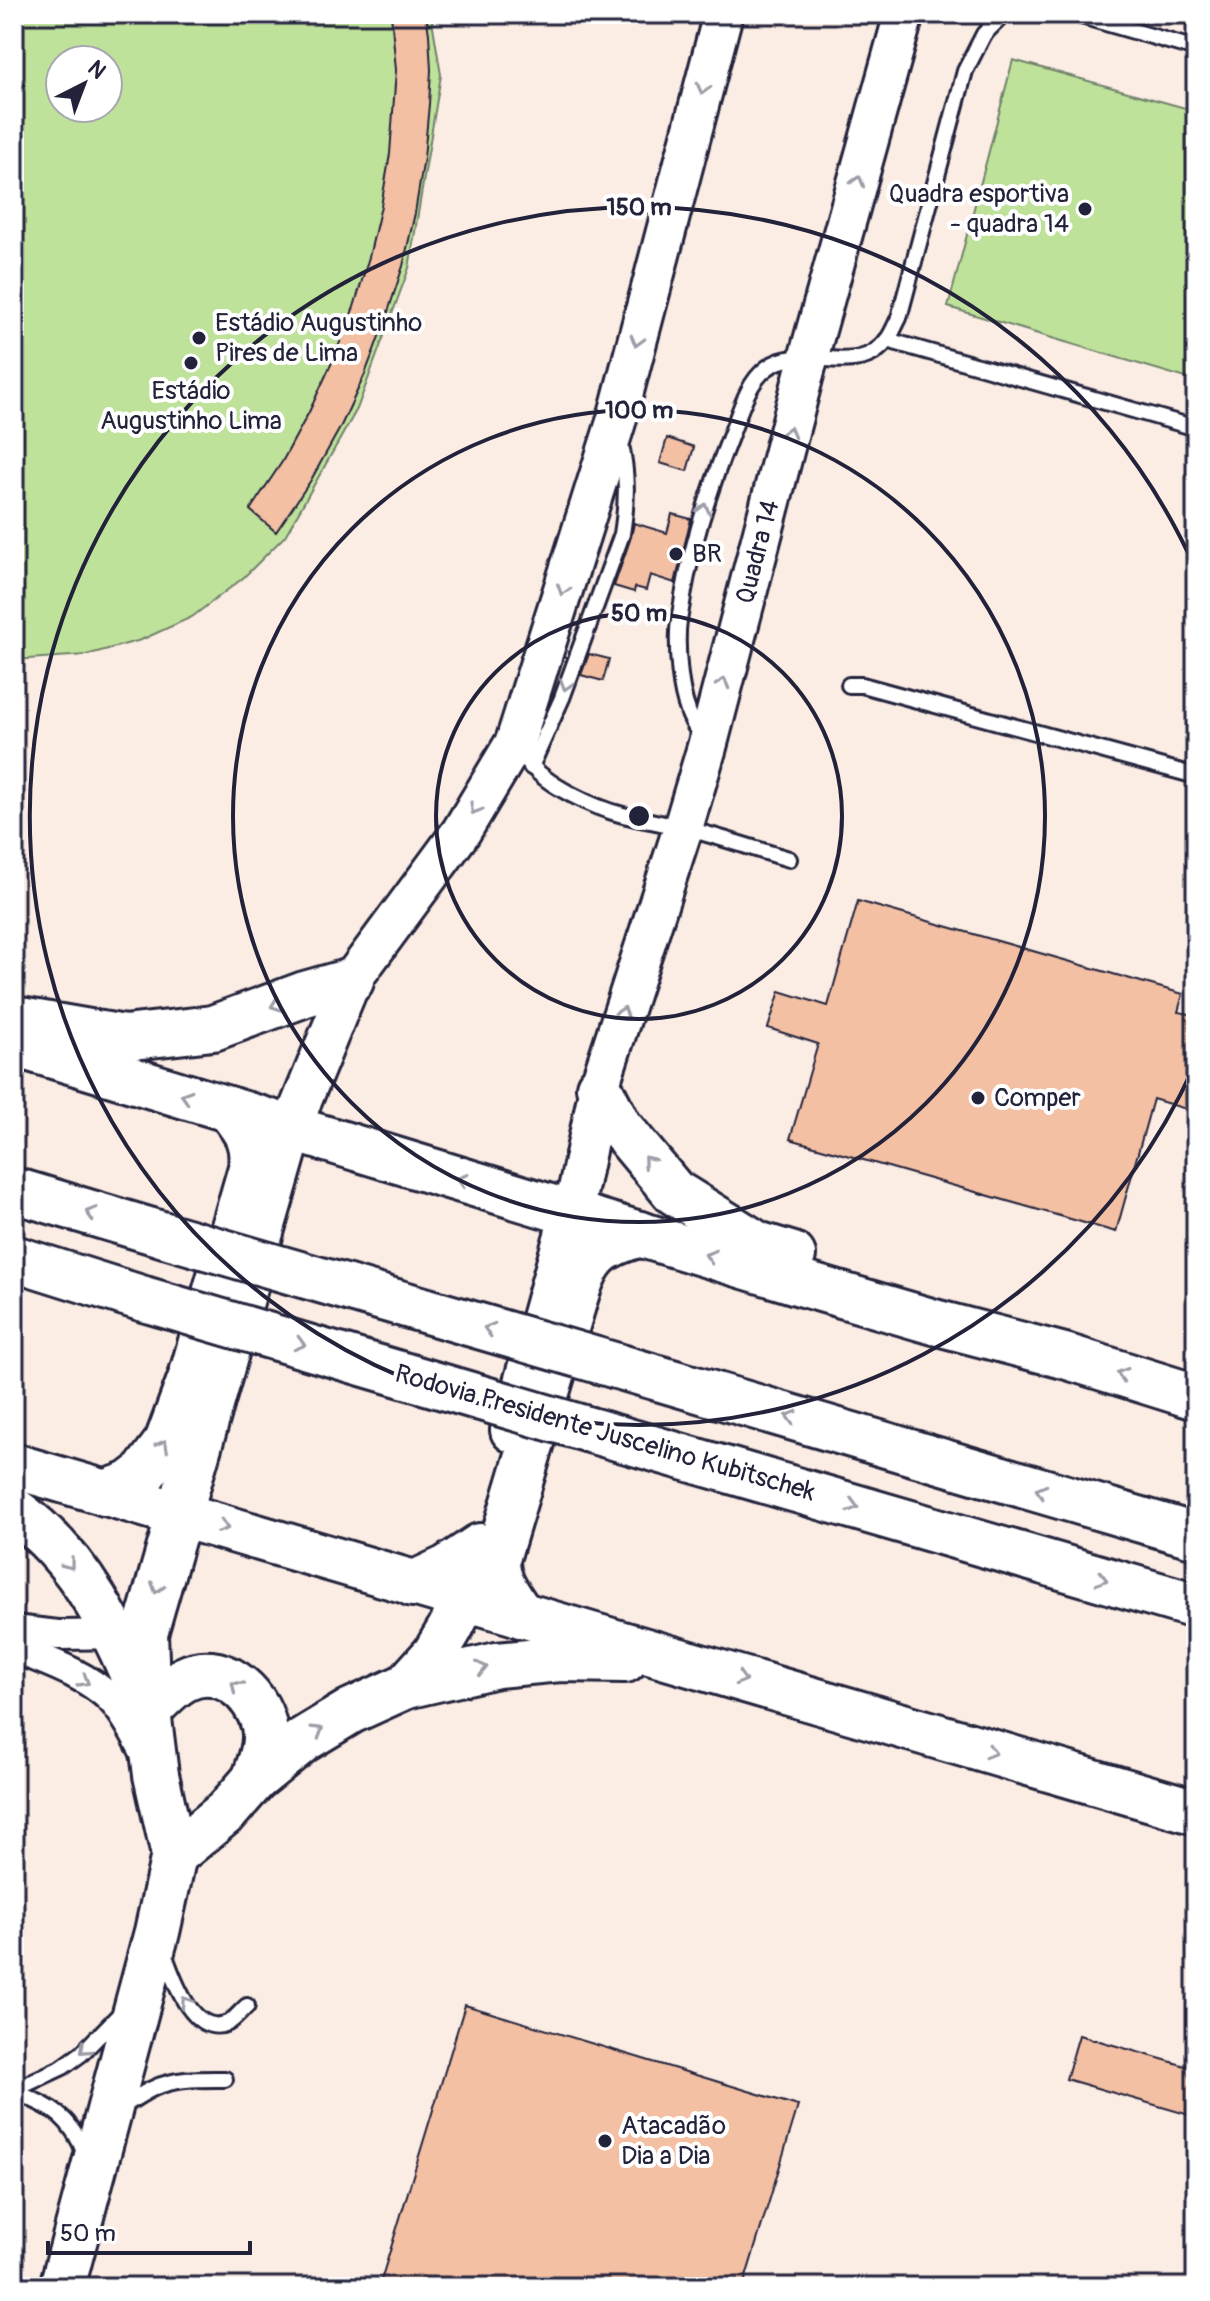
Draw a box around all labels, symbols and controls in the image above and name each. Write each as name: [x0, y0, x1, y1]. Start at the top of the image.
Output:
north arrow: [44, 44, 124, 124]
text: N: [82, 54, 112, 85]
one-way arrow: [695, 82, 712, 96]
one-way arrow: [848, 175, 865, 189]
place label: Quadra esportiva - quadra 14: [889, 178, 1069, 240]
text: 150 m: [606, 193, 672, 222]
marker: Quadra esportiva - quadra 14: [1076, 200, 1094, 218]
place label: Estádio Augustinho Pires de Lima: [215, 307, 422, 369]
marker: Estádio Augustinho Pires de Lima: [190, 329, 208, 347]
one-way arrow: [629, 333, 646, 347]
marker: Estádio Augustinho Lima: [182, 354, 200, 372]
place label: Estádio Augustinho Lima: [100, 375, 282, 437]
text: 100 m: [605, 396, 673, 425]
one-way arrow: [779, 425, 796, 439]
street label: Quadra 14: [729, 497, 787, 607]
one-way arrow: [695, 503, 711, 517]
place label: BR: [692, 538, 722, 570]
marker: BR: [667, 545, 685, 563]
one-way arrow: [556, 582, 572, 596]
text: 50 m: [611, 599, 667, 628]
one-way arrow: [559, 677, 575, 691]
one-way arrow: [714, 677, 731, 691]
one-way arrow: [469, 800, 485, 815]
centre of rings: [625, 802, 653, 830]
one-way arrow: [270, 995, 284, 1011]
one-way arrow: [614, 1006, 630, 1020]
place label: Comper: [994, 1082, 1081, 1114]
one-way arrow: [180, 1089, 193, 1105]
marker: Comper: [969, 1089, 987, 1107]
one-way arrow: [643, 1155, 658, 1170]
one-way arrow: [455, 1173, 469, 1189]
one-way arrow: [84, 1206, 98, 1222]
one-way arrow: [704, 1249, 718, 1265]
one-way arrow: [482, 1321, 496, 1338]
one-way arrow: [292, 1335, 306, 1351]
street label: Rodovia Presidente Juscelino Kubitschek: [391, 1358, 819, 1508]
one-way arrow: [1115, 1367, 1129, 1383]
one-way arrow: [785, 1410, 799, 1426]
one-way arrow: [154, 1439, 169, 1453]
one-way arrow: [1034, 1484, 1048, 1500]
one-way arrow: [845, 1497, 859, 1513]
one-way arrow: [216, 1518, 230, 1534]
one-way arrow: [60, 1555, 74, 1570]
one-way arrow: [1095, 1570, 1109, 1586]
one-way arrow: [150, 1580, 166, 1594]
one-way arrow: [475, 1660, 488, 1677]
one-way arrow: [734, 1670, 748, 1686]
one-way arrow: [75, 1671, 90, 1687]
one-way arrow: [230, 1682, 245, 1696]
one-way arrow: [309, 1725, 324, 1741]
one-way arrow: [983, 1743, 997, 1759]
one-way arrow: [181, 1997, 196, 2011]
one-way arrow: [80, 2039, 95, 2053]
place label: Atacadão Dia a Dia: [621, 2110, 726, 2172]
marker: Atacadão Dia a Dia: [596, 2132, 614, 2150]
scale bar: [48, 2205, 250, 2255]
text: 50 m: [60, 2219, 116, 2248]

